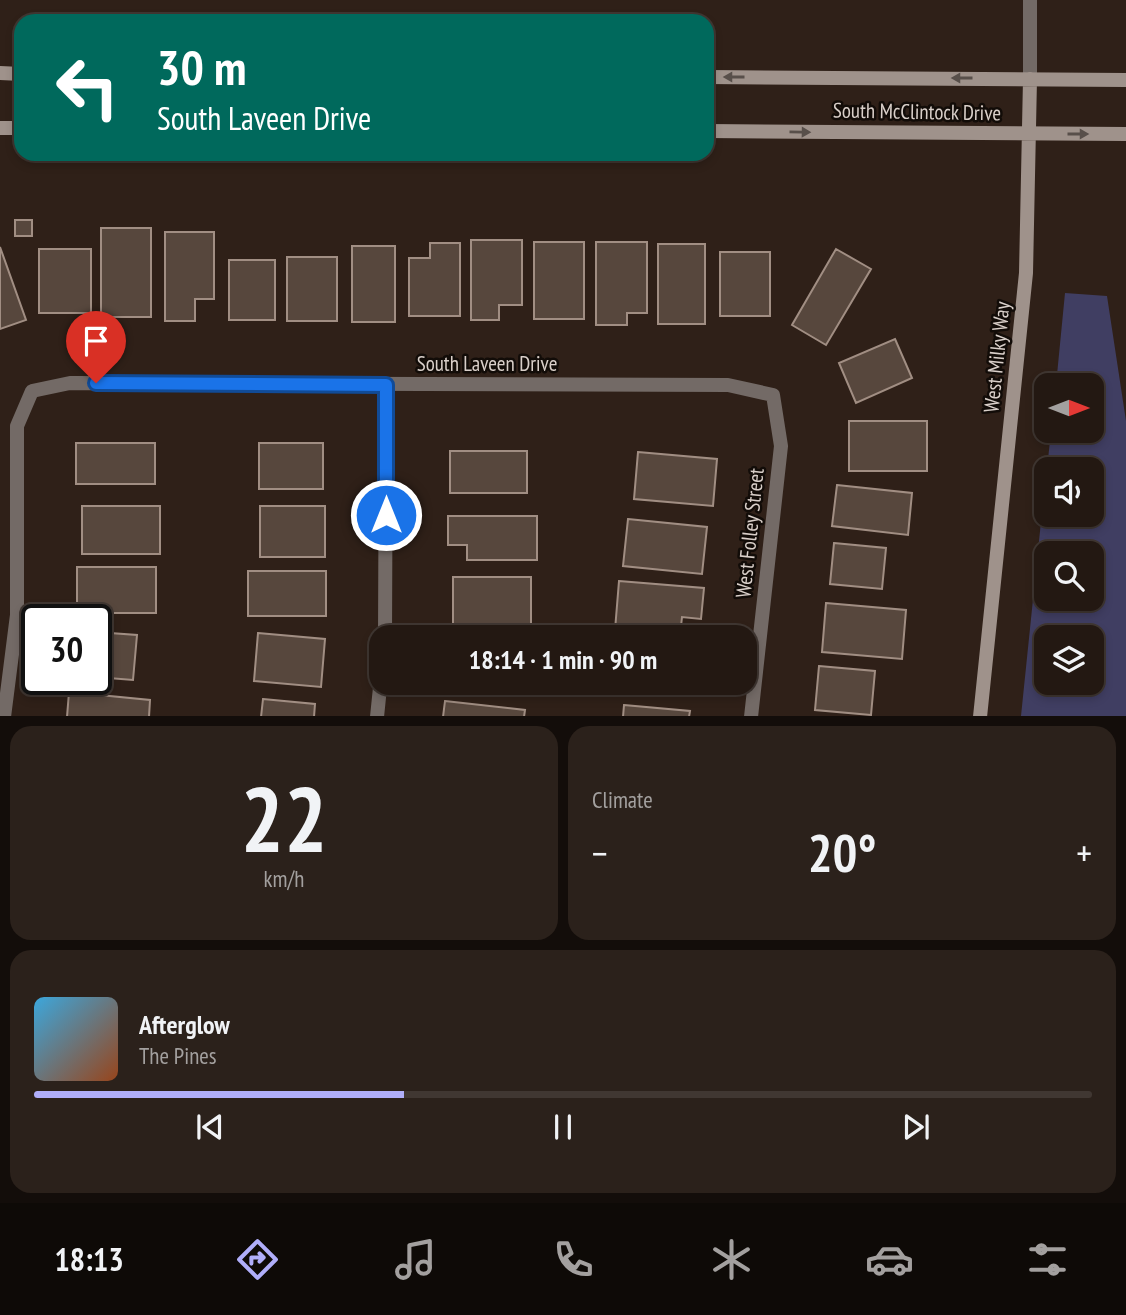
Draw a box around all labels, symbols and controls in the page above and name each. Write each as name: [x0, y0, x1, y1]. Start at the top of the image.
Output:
text: 30 m: [157, 35, 246, 99]
icon: left: [42, 42, 133, 133]
one-way arrow: [723, 71, 745, 83]
one-way arrow: [951, 73, 973, 84]
text: South Laveen Drive: [157, 97, 371, 139]
street label: South McClintock Drive: [833, 97, 1001, 126]
one-way arrow: [789, 126, 811, 137]
one-way arrow: [1067, 128, 1089, 140]
street label: West Milky Way: [977, 300, 1016, 414]
pin: [66, 311, 126, 383]
icon: arrive: [77, 322, 115, 360]
street label: South Laveen Drive: [417, 350, 557, 377]
north arrow: [1034, 373, 1104, 443]
map controls: [1034, 373, 1104, 695]
button: sound: [1034, 457, 1104, 527]
street label: West Folley Street: [729, 466, 770, 599]
position arrow: [349, 478, 423, 552]
button: search: [1034, 541, 1104, 611]
speed limit sign: 30: [21, 604, 112, 695]
button: layers: [1034, 625, 1104, 695]
text: 18:14 · 1 min · 90 m: [469, 643, 657, 676]
text: 22: [241, 759, 328, 877]
text: Climate: [592, 785, 653, 814]
text: 20°: [808, 819, 876, 886]
text: −: [592, 828, 608, 877]
text: +: [1076, 828, 1092, 877]
text: km/h: [264, 864, 304, 893]
text: Afterglow: [139, 1008, 230, 1041]
text: The Pines: [139, 1041, 217, 1070]
icon: previous: [191, 1108, 229, 1146]
icon: pause: [544, 1108, 582, 1146]
icon: next: [897, 1108, 935, 1146]
icon: directions: [233, 1235, 282, 1284]
icon: music: [391, 1235, 440, 1284]
icon: phone: [549, 1235, 598, 1284]
icon: climate: [707, 1235, 756, 1284]
icon: car: [865, 1235, 914, 1284]
icon: filters: [1023, 1235, 1072, 1284]
text: 18:13: [54, 1238, 124, 1280]

